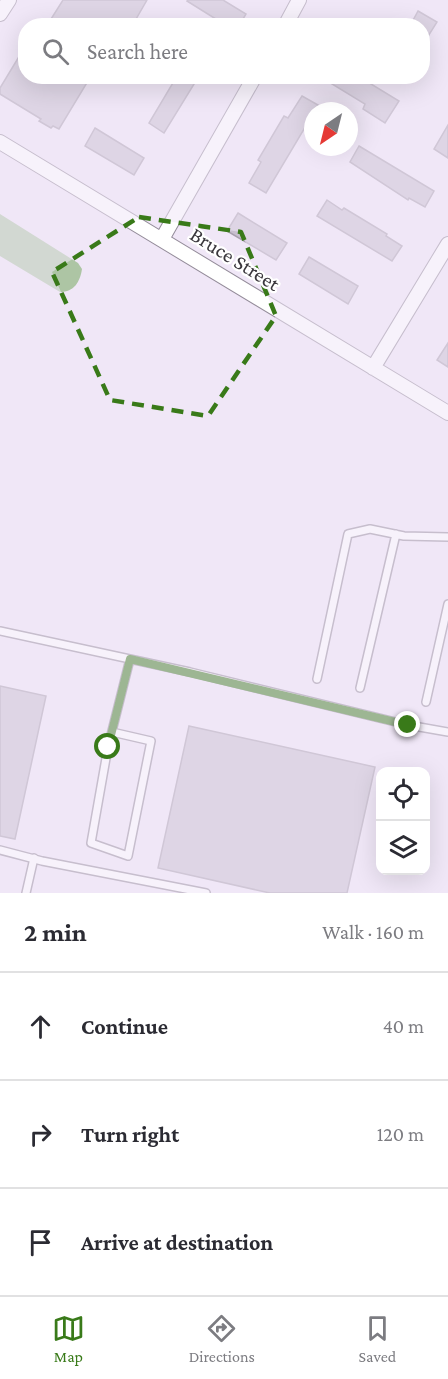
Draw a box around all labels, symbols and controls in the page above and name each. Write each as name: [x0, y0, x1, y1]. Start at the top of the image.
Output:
search box: [18, 18, 430, 84]
icon: search: [39, 35, 72, 68]
text: Search here: [87, 39, 188, 64]
north arrow: [304, 102, 358, 156]
street label: Bruce Street: [186, 222, 285, 297]
route end: [394, 711, 420, 737]
route start: [94, 733, 120, 759]
map controls: [376, 767, 430, 875]
button: locate: [376, 767, 430, 821]
button: layers: [376, 821, 430, 875]
text: 2 min: [24, 918, 87, 947]
text: Walk · 160 m: [322, 921, 424, 943]
icon: ahead: [24, 1010, 57, 1043]
text: Continue: [81, 1014, 168, 1039]
text: 40 m: [383, 1015, 424, 1037]
icon: right: [24, 1118, 57, 1151]
text: Turn right: [81, 1122, 179, 1147]
text: 120 m: [377, 1123, 424, 1145]
icon: arrive: [24, 1226, 57, 1259]
text: Arrive at destination: [81, 1230, 273, 1255]
tab: Map: [52, 1312, 85, 1365]
tab: Directions: [189, 1312, 255, 1365]
tab: Saved: [359, 1312, 396, 1365]

